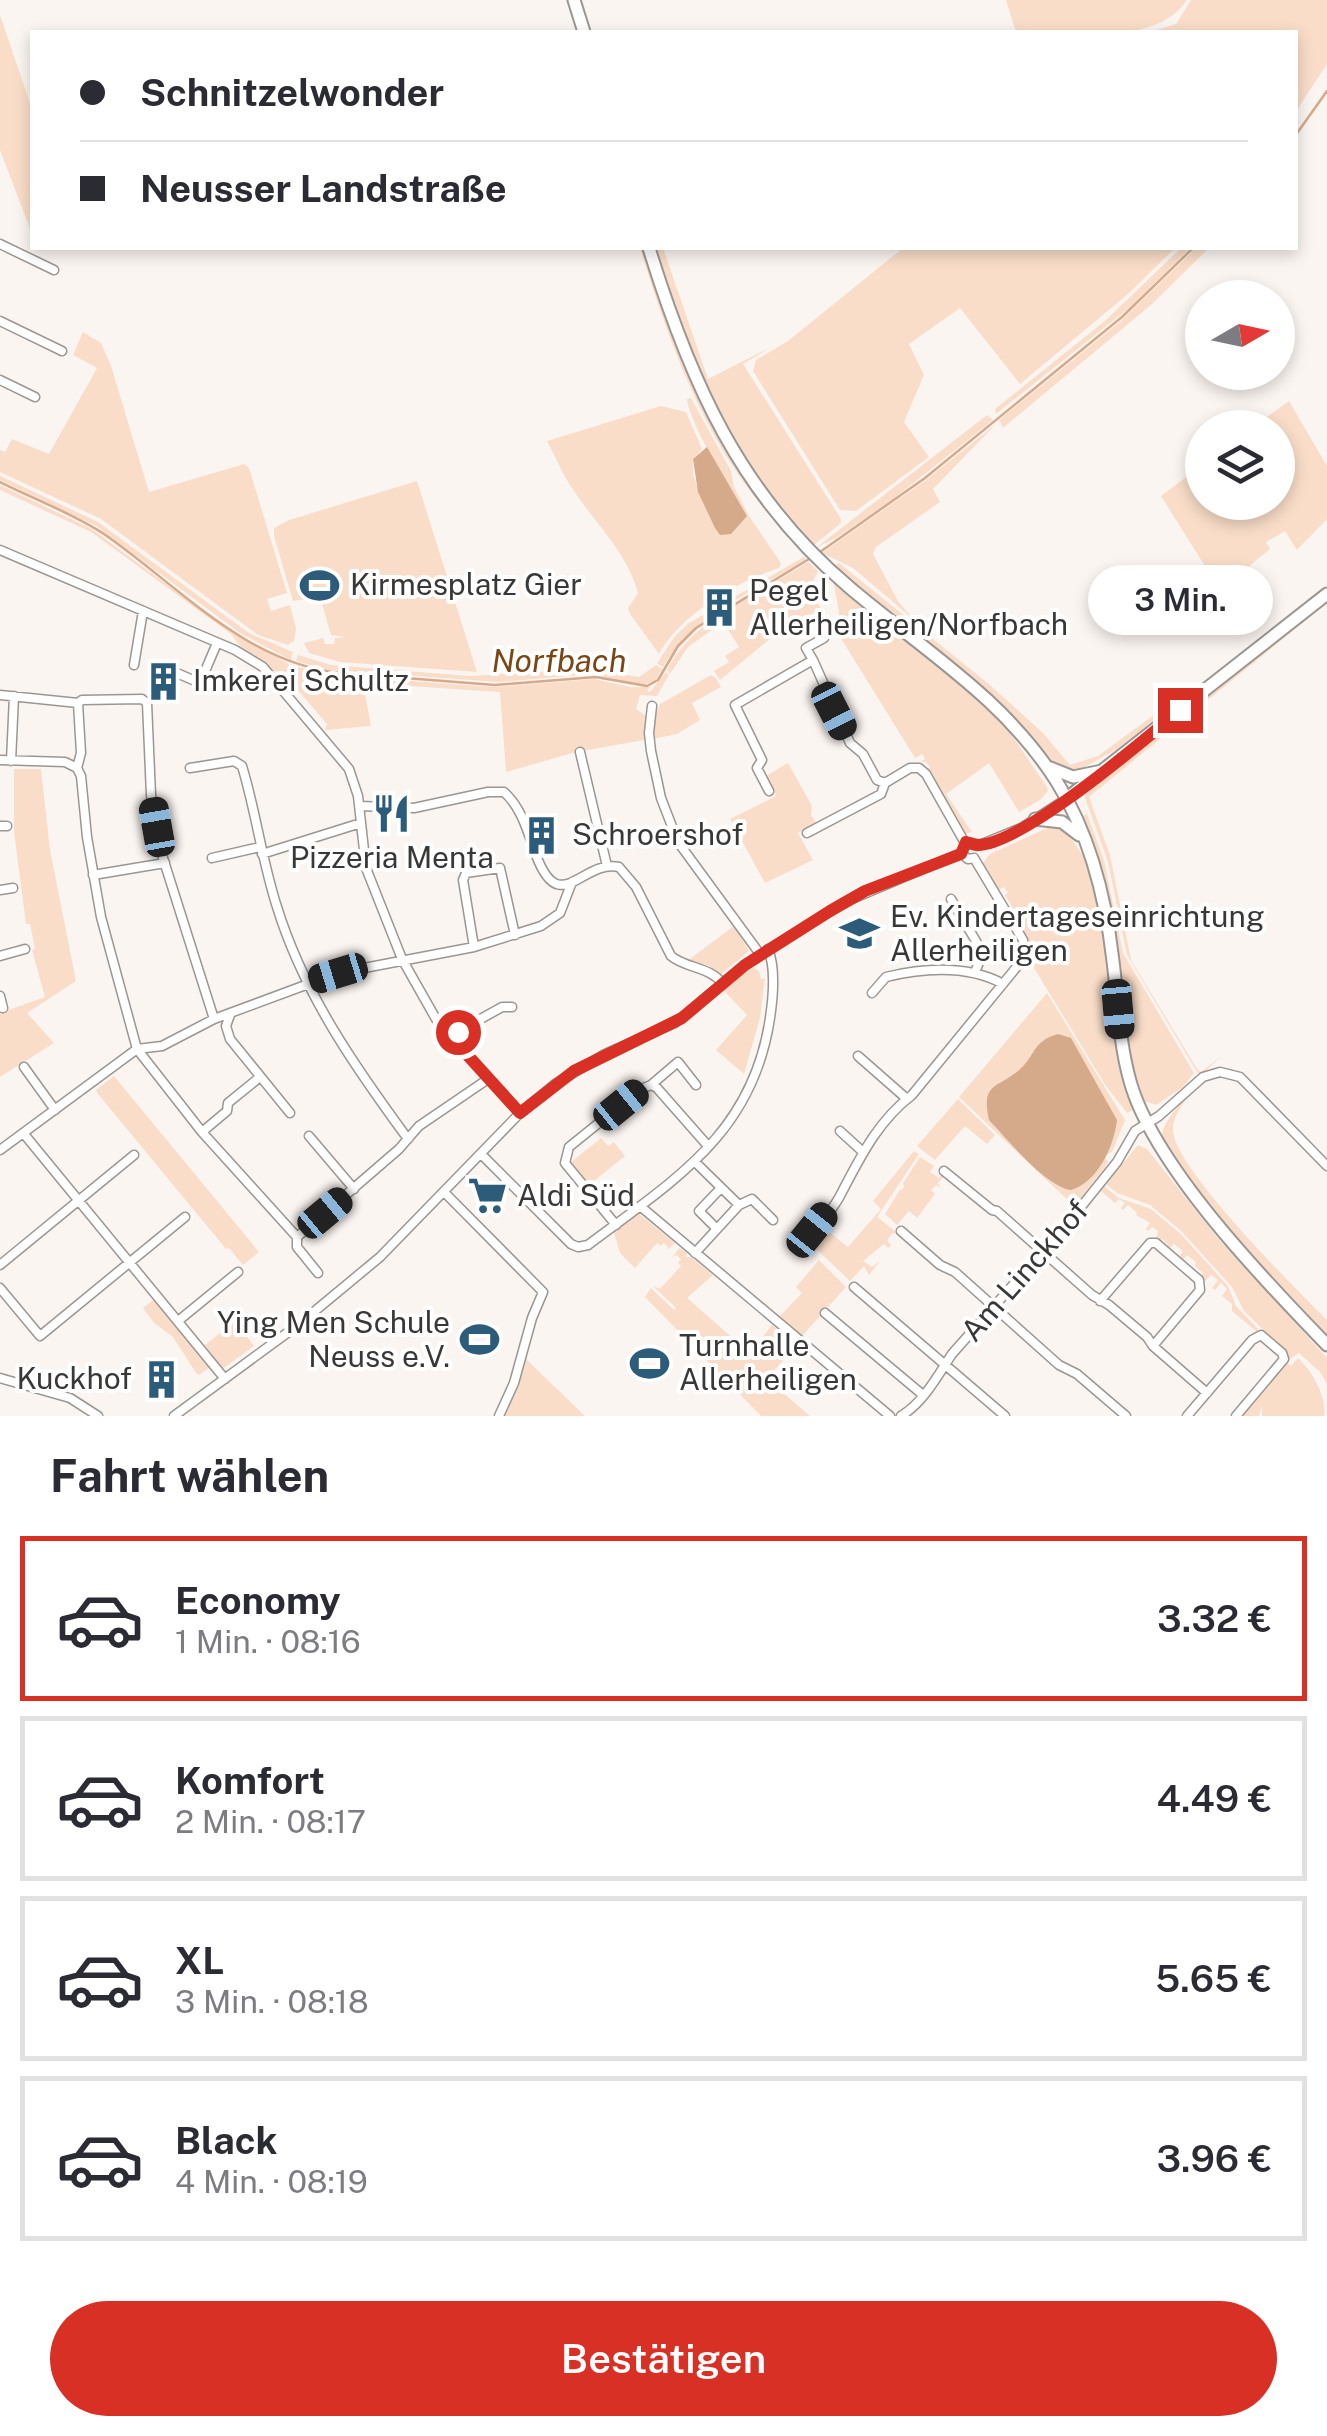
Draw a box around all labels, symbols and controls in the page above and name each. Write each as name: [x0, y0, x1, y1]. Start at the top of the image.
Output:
text: Schnitzelwonder: [140, 70, 444, 115]
text: Neusser Landstraße: [140, 166, 507, 211]
north arrow: [1185, 280, 1295, 390]
map controls: [1185, 280, 1295, 520]
button: layers: [1185, 410, 1295, 520]
sports icon: Kirmesplatz Gier: [299, 564, 341, 606]
callout: 3 Min.: [1088, 565, 1272, 635]
place label: Kirmesplatz Gier: [350, 566, 582, 602]
place label: Pegel Allerheiligen/Norfbach: [749, 572, 1068, 642]
text: 3 Min.: [1134, 581, 1227, 618]
building icon: Pegel Allerheiligen/Norfbach: [698, 587, 740, 629]
water label: Norfbach: [492, 642, 627, 679]
building icon: Imkerei Schultz: [142, 660, 184, 702]
place label: Imkerei Schultz: [193, 662, 409, 698]
car: [807, 677, 861, 745]
route end: [1158, 688, 1203, 733]
restaurant icon: Pizzeria Menta: [371, 793, 413, 835]
car: [137, 795, 177, 859]
building icon: Schroershof: [521, 814, 563, 856]
place label: Schroershof: [572, 816, 743, 852]
place label: Pizzeria Menta: [290, 839, 494, 875]
place label: Ev. Kindertageseinrichtung Allerheiligen: [890, 898, 1265, 968]
school or university icon: Ev. Kindertageseinrichtung Allerheiligen: [839, 913, 881, 955]
car: [305, 950, 371, 996]
car: [1100, 978, 1136, 1040]
route start: [436, 1010, 481, 1055]
car: [588, 1074, 654, 1136]
supermarket icon: Aldi Süd: [466, 1175, 508, 1217]
place label: Aldi Süd: [517, 1177, 635, 1213]
car: [292, 1182, 358, 1244]
street label: Am Linckhof: [953, 1192, 1095, 1348]
car: [781, 1197, 843, 1263]
place label: Ying Men Schule Neuss e.V.: [217, 1304, 450, 1374]
sports icon: Ying Men Schule Neuss e.V.: [459, 1319, 501, 1361]
place label: Turnhalle Allerheiligen: [679, 1327, 857, 1397]
sports icon: Turnhalle Allerheiligen: [628, 1342, 670, 1384]
building icon: Kuckhof: [141, 1358, 183, 1400]
place label: Kuckhof: [17, 1360, 132, 1396]
text: Fahrt wählen: [50, 1449, 329, 1502]
icon: car: [55, 1574, 145, 1664]
text: Economy: [175, 1578, 341, 1623]
text: 3.32 €: [1157, 1596, 1272, 1641]
text: 1 Min. · 08:16: [175, 1623, 361, 1660]
icon: car: [55, 1754, 145, 1844]
text: Komfort: [175, 1758, 325, 1803]
text: 4.49 €: [1157, 1776, 1272, 1821]
text: 2 Min. · 08:17: [175, 1803, 366, 1840]
icon: car: [55, 1934, 145, 2024]
text: XL: [175, 1938, 224, 1983]
text: 5.65 €: [1155, 1956, 1272, 2001]
text: 3 Min. · 08:18: [175, 1983, 369, 2020]
icon: car: [55, 2114, 145, 2204]
text: Black: [175, 2118, 278, 2163]
text: 3.96 €: [1156, 2136, 1272, 2181]
text: 4 Min. · 08:19: [175, 2163, 368, 2200]
button: Bestätigen: [50, 2301, 1277, 2416]

